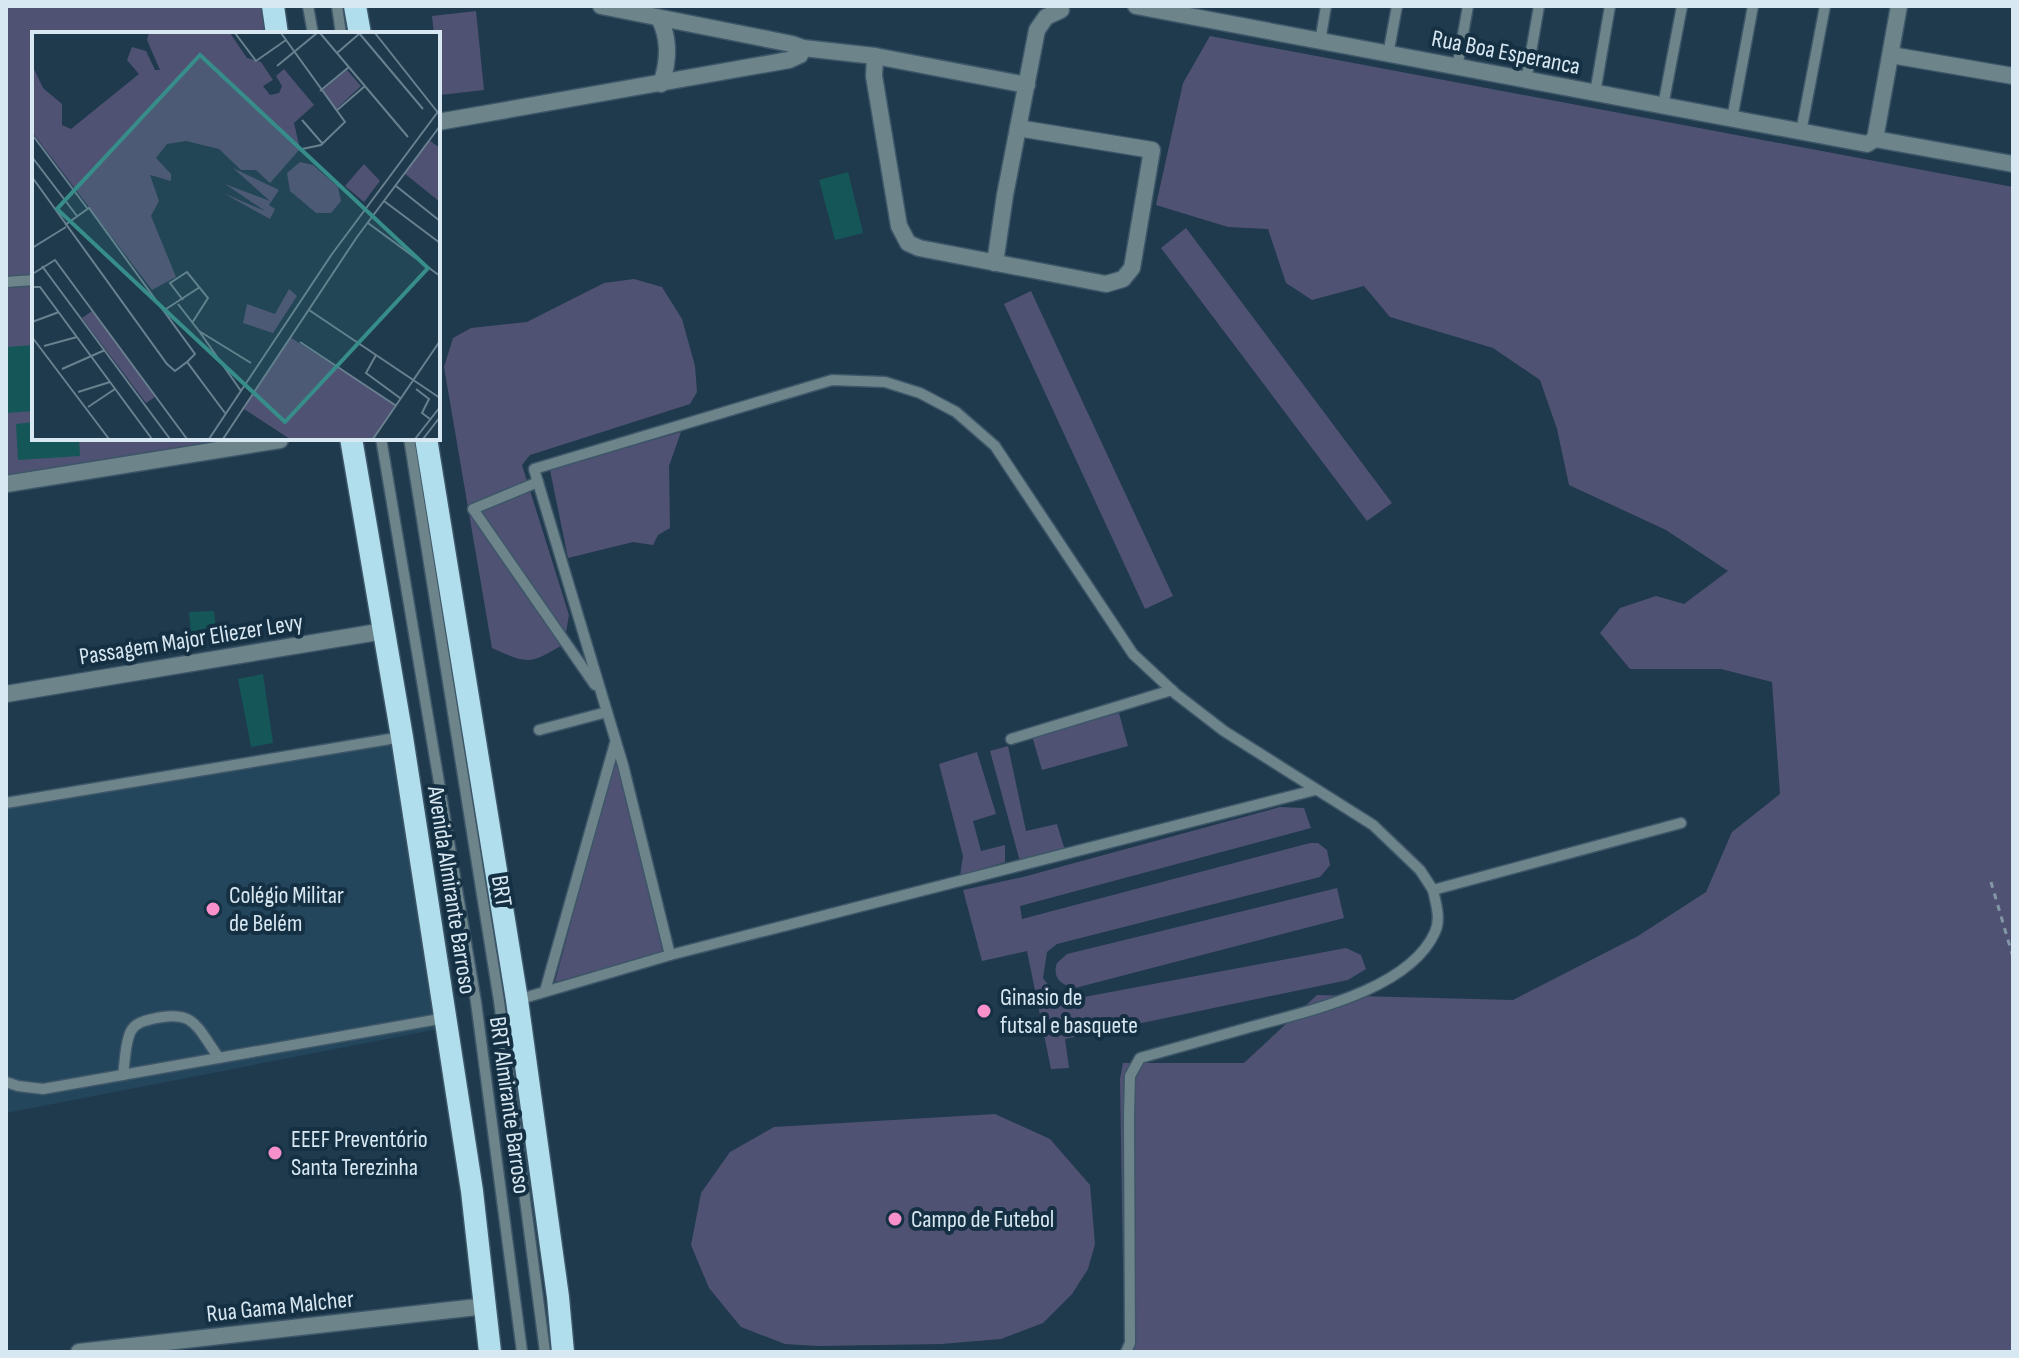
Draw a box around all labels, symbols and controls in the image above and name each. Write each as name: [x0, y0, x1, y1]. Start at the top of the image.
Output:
street label: Rua Boa Esperanca: [1429, 24, 1583, 81]
inset map: [32, 32, 440, 440]
street label: Passagem Major Eliezer Levy: [77, 607, 305, 672]
street label: Avenida Almirante Barroso: [421, 783, 482, 996]
street label: BRT: [485, 873, 518, 909]
place label: Colégio Militar de Belém: [229, 881, 344, 938]
marker: Colégio Militar de Belém: [204, 900, 222, 918]
place label: Ginasio de futsal e basquete: [1000, 983, 1138, 1040]
marker: Ginasio de futsal e basquete: [975, 1002, 993, 1020]
street label: BRT Almirante Barroso: [483, 1015, 536, 1196]
place label: EEEF Preventório Santa Terezinha: [291, 1125, 428, 1182]
marker: EEEF Preventório Santa Terezinha: [266, 1144, 284, 1162]
place label: Campo de Futebol: [911, 1205, 1054, 1234]
marker: Campo de Futebol: [886, 1210, 904, 1228]
street label: Rua Gama Malcher: [205, 1284, 355, 1329]

